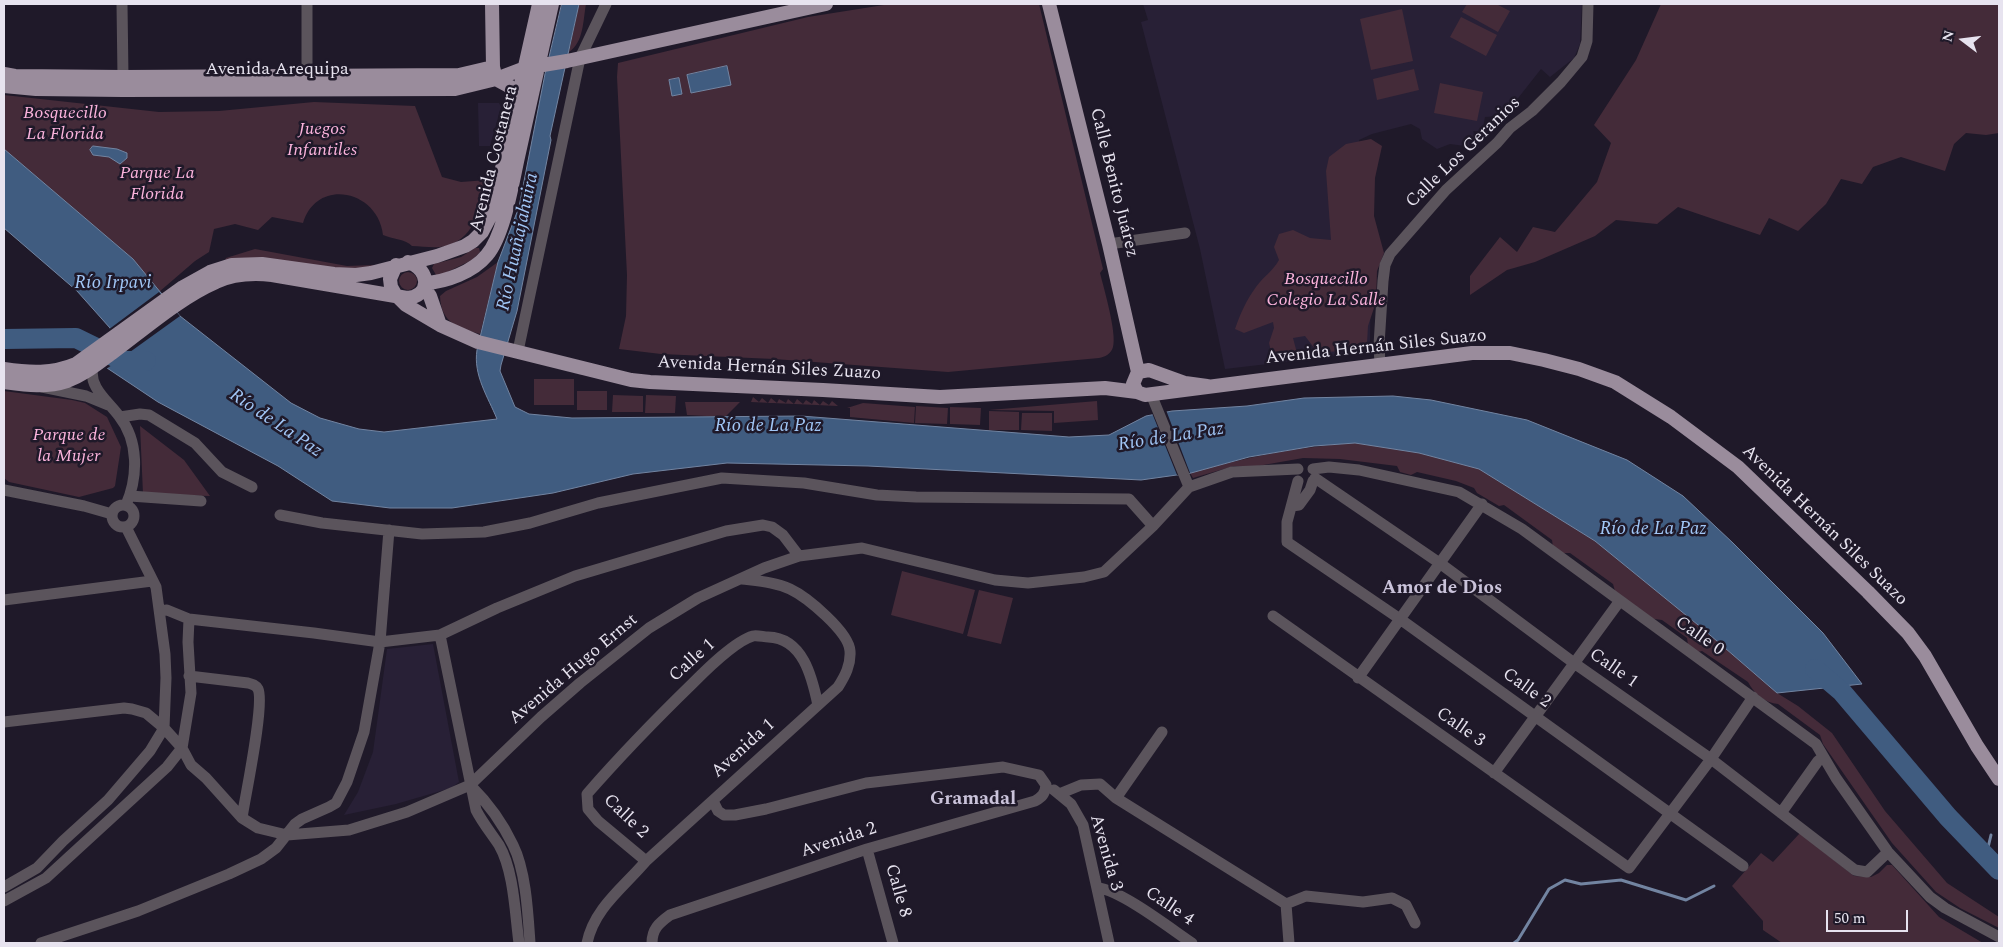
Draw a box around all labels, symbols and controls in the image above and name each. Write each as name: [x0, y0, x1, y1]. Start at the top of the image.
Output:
north arrow: [1938, 15, 1988, 65]
text: N: [1936, 28, 1960, 44]
street label: Avenida Arequipa: [205, 59, 349, 81]
street label: Avenida Costanera: [466, 83, 524, 235]
street label: Calle Los Geranios: [1402, 93, 1526, 213]
park label: Bosquecillo La Florida: [23, 103, 107, 146]
street label: Calle Benito Juárez: [1084, 106, 1142, 260]
park label: Juegos Infantiles: [287, 119, 357, 162]
park label: Parque La Florida: [119, 163, 195, 205]
water label: Río Huañajahuira: [493, 171, 545, 313]
park label: Bosquecillo Colegio La Salle: [1266, 269, 1386, 312]
water label: Río Irpavi: [74, 273, 152, 295]
street label: Avenida Hernán Siles Suazo: [1264, 326, 1488, 370]
street label: Avenida Hernán Siles Zuazo: [657, 352, 881, 386]
water label: Río de La Paz: [224, 385, 326, 463]
water label: Río de La Paz: [714, 416, 822, 438]
water label: Río de La Paz: [1116, 418, 1226, 458]
park label: Parque de la Mujer: [33, 425, 105, 468]
street label: Avenida Hernán Siles Suazo: [1737, 441, 1911, 611]
water label: Río de La Paz: [1599, 519, 1707, 541]
district label: Amor de Dios: [1382, 578, 1502, 600]
street label: Avenida Hugo Ernst: [505, 610, 643, 730]
street label: Calle 0: [1670, 613, 1728, 661]
street label: Calle 1: [665, 635, 721, 687]
street label: Calle 1: [1584, 645, 1642, 693]
street label: Calle 2: [1498, 664, 1554, 714]
street label: Calle 3: [1431, 704, 1489, 752]
street label: Avenida 1: [708, 715, 780, 783]
district label: Gramadal: [930, 789, 1016, 811]
street label: Calle 2: [598, 790, 652, 844]
street label: Avenida 3: [1084, 812, 1126, 894]
street label: Avenida 2: [798, 819, 880, 863]
street label: Calle 8: [879, 862, 915, 920]
street label: Calle 4: [1140, 883, 1198, 931]
scale bar: [1828, 900, 1910, 932]
text: 50 m: [1834, 907, 1866, 930]

